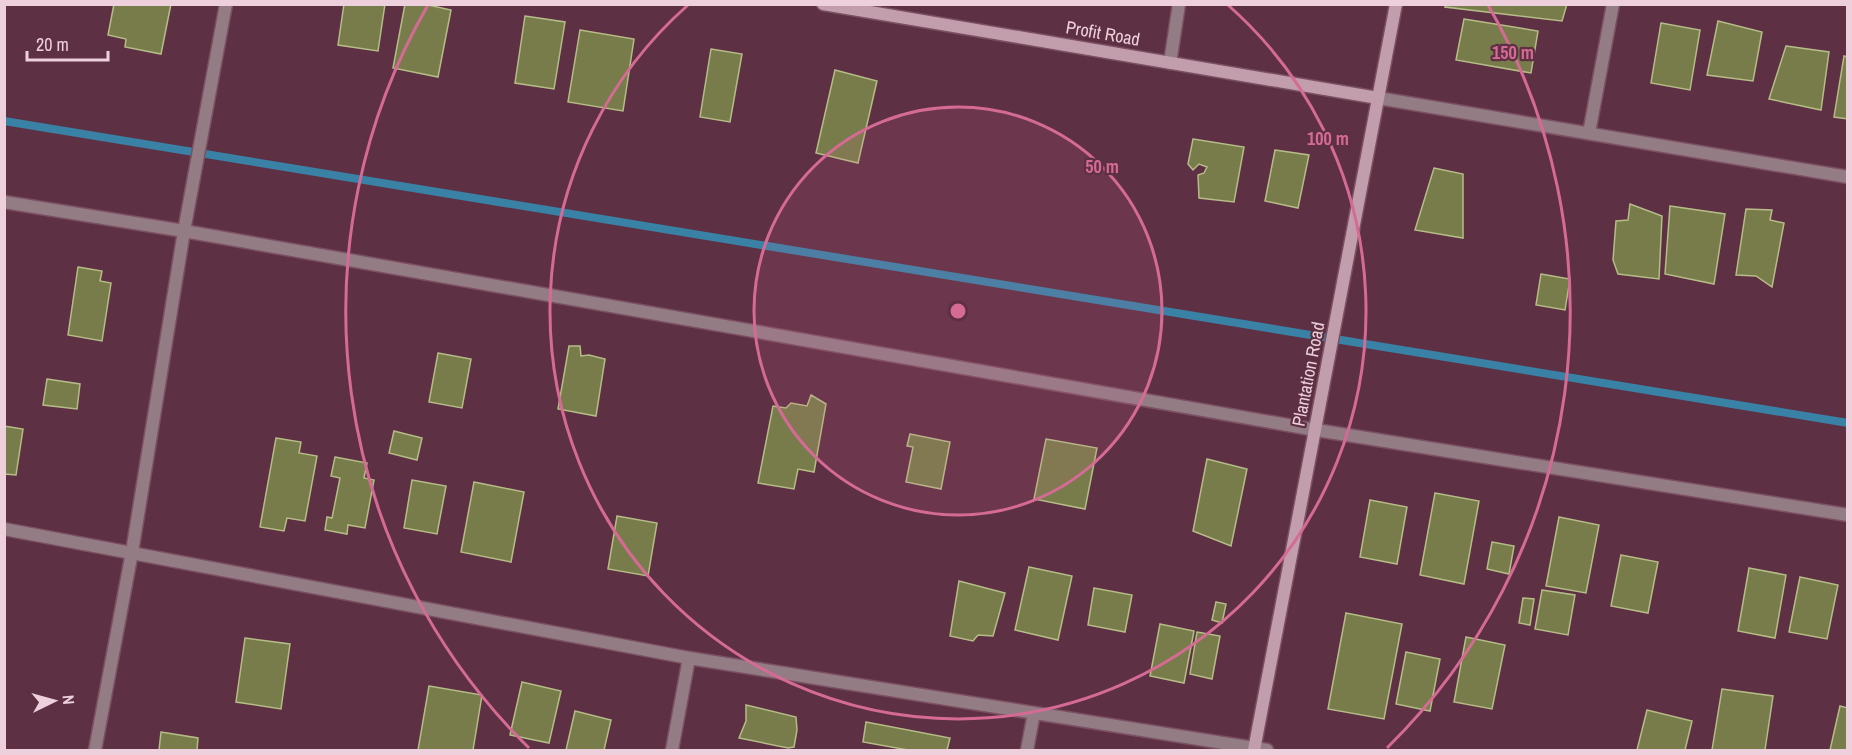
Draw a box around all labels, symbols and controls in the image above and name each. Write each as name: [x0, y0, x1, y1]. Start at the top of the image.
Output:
street label: Profit Road: [1064, 14, 1142, 52]
scale bar: [27, 24, 108, 62]
text: 20 m: [36, 32, 69, 57]
text: 150 m: [1492, 40, 1534, 65]
text: 100 m: [1307, 126, 1349, 151]
text: 50 m: [1085, 154, 1119, 179]
centre of rings: [948, 301, 968, 321]
street label: Plantation Road: [1286, 320, 1330, 428]
north arrow: [24, 671, 84, 731]
text: N: [58, 694, 80, 705]

